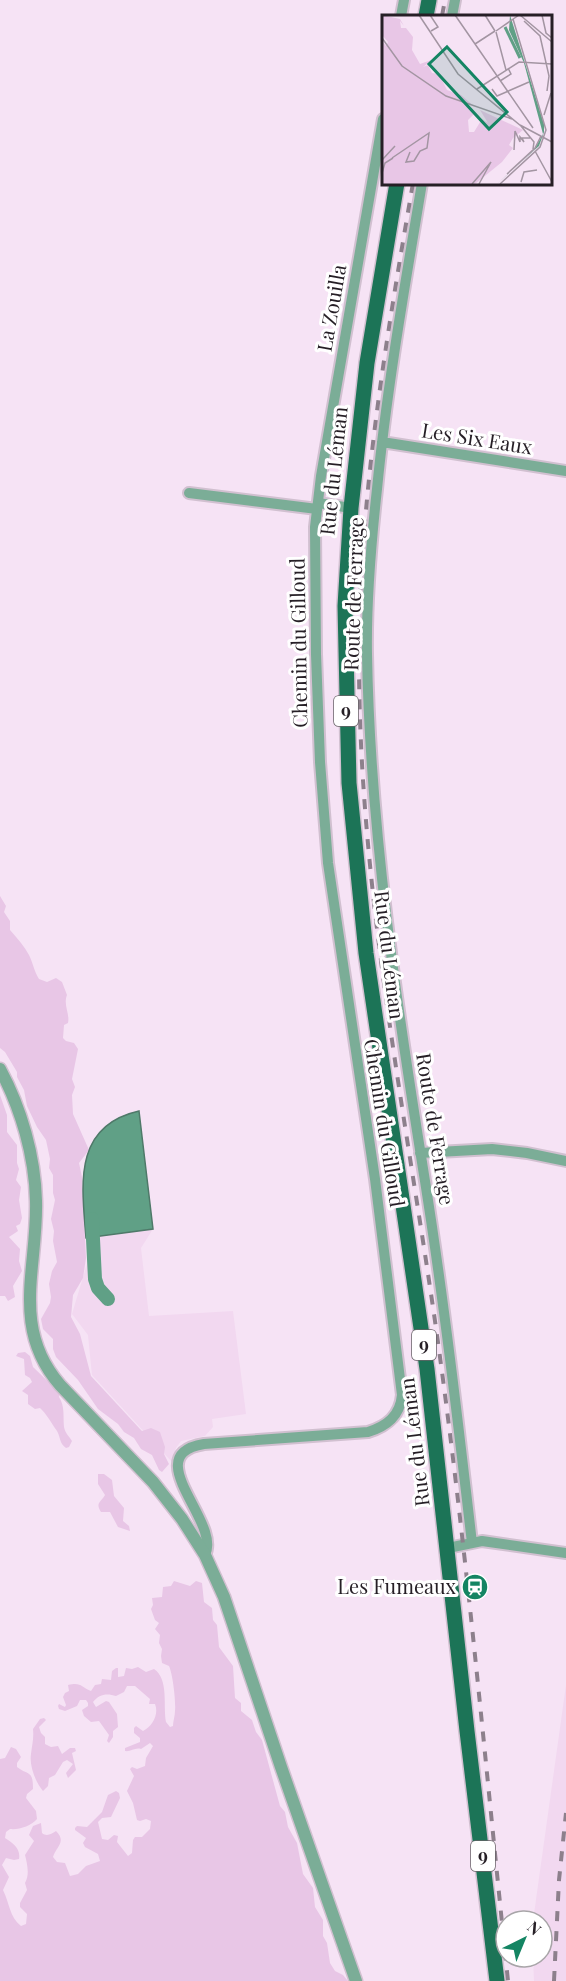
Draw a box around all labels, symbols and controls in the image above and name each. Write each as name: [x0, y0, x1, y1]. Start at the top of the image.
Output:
inset map: [382, 15, 551, 184]
street label: La Zouilla: [310, 262, 351, 353]
street label: Rue du Léman: [312, 405, 353, 537]
street label: Les Six Eaux: [420, 415, 535, 460]
street label: Route de Ferrage: [336, 517, 369, 671]
street label: Chemin du Gilloud: [283, 558, 312, 728]
road number: 9: [334, 696, 358, 726]
street label: Rue du Léman: [369, 889, 412, 1021]
street label: Chemin du Gilloud: [359, 1037, 412, 1209]
street label: Route de Ferrage: [411, 1051, 462, 1207]
road number: 9: [412, 1330, 436, 1360]
street label: Rue du Léman: [392, 1376, 435, 1508]
place label: Les Fumeaux: [337, 1572, 457, 1599]
station icon: Les Fumeaux: [460, 1572, 490, 1602]
road number: 9: [471, 1841, 495, 1871]
north arrow: [494, 1909, 554, 1969]
text: N: [523, 1916, 546, 1940]

